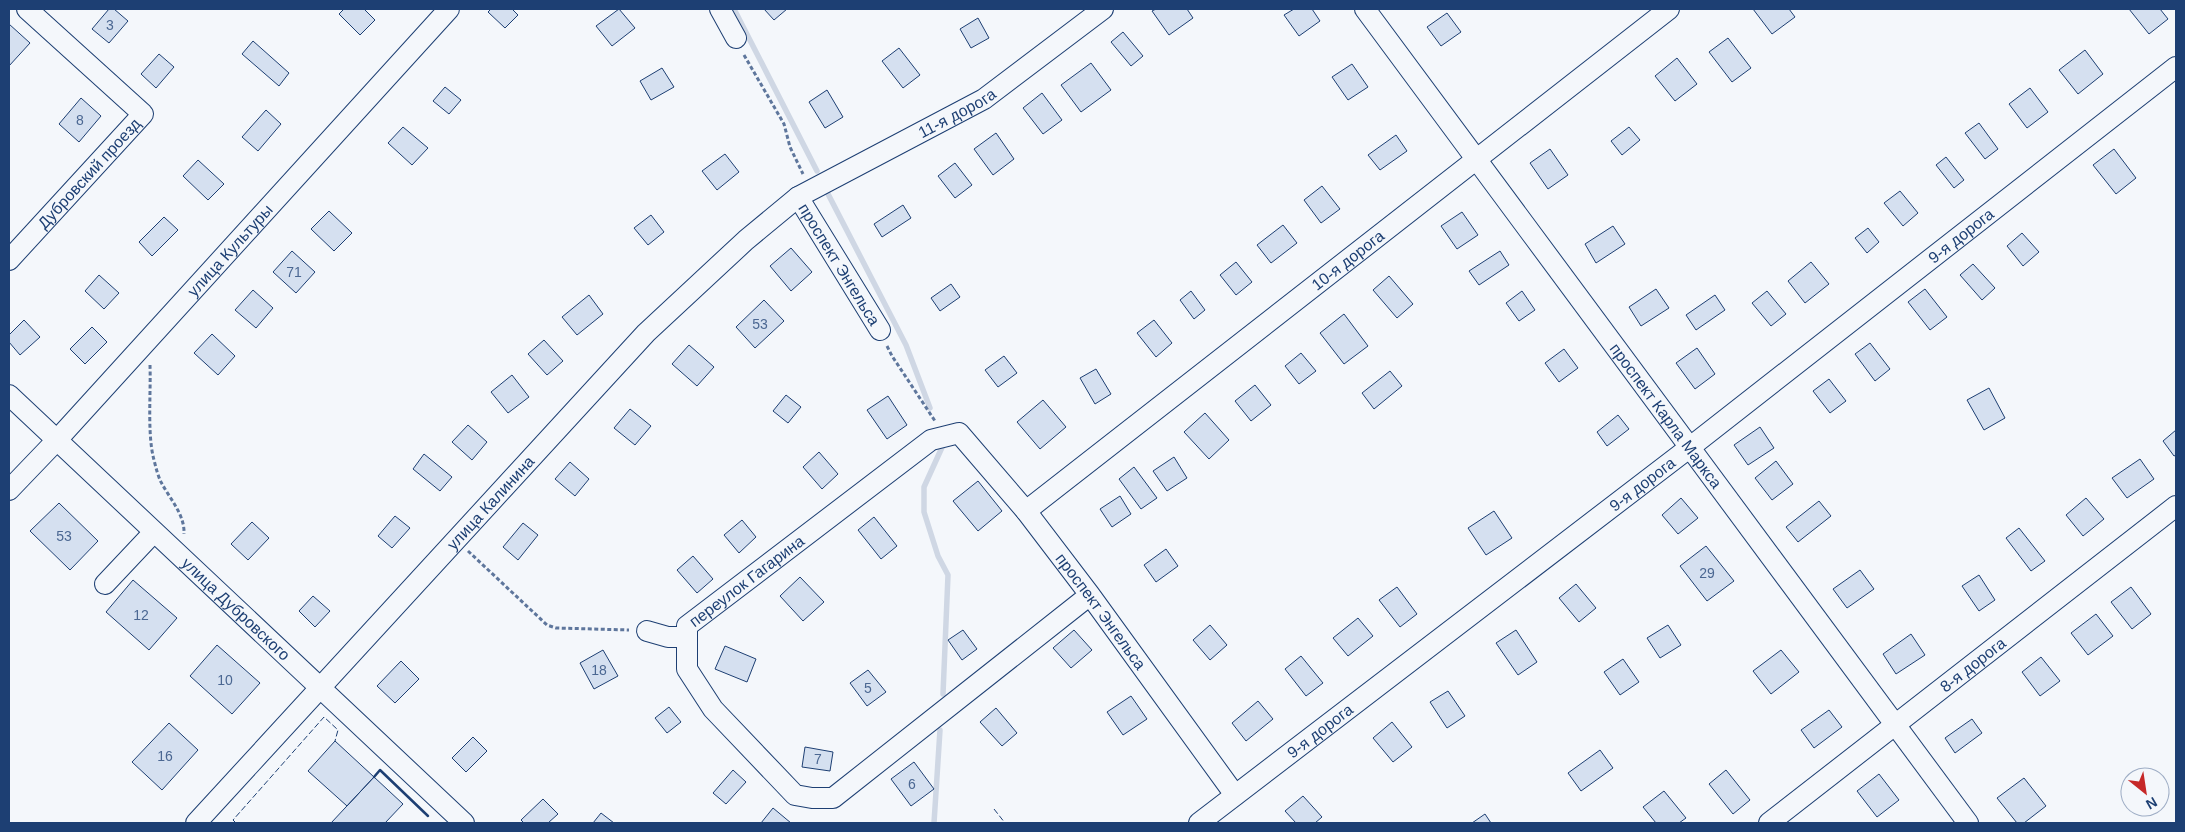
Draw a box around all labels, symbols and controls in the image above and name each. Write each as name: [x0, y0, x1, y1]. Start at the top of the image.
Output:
house number: 3: [106, 17, 114, 33]
street label: 11-я дорога: [915, 85, 999, 141]
house number: 8: [76, 112, 84, 128]
street label: Дубровский проезд: [34, 114, 144, 232]
street label: проспект Энгельса: [796, 200, 883, 328]
street label: улица Культуры: [184, 201, 276, 299]
street label: 9-я дорога: [1925, 205, 1997, 266]
street label: 10-я дорога: [1308, 226, 1387, 293]
house number: 71: [286, 264, 302, 280]
house number: 53: [752, 316, 768, 332]
street label: проспект Карла Маркса: [1607, 340, 1725, 491]
street label: улица Калинина: [443, 452, 537, 553]
street label: 9-я дорога: [1606, 453, 1678, 514]
house number: 53: [56, 528, 72, 544]
street label: переулок Гагарина: [686, 532, 807, 630]
street label: проспект Энгельса: [1053, 550, 1149, 673]
street label: улица Дубровского: [179, 554, 294, 664]
house number: 29: [1699, 565, 1715, 581]
house number: 12: [133, 607, 149, 623]
street label: 8-я дорога: [1937, 634, 2009, 695]
house number: 18: [591, 662, 607, 678]
house number: 10: [217, 672, 233, 688]
house number: 5: [864, 680, 872, 696]
street label: 9-я дорога: [1284, 700, 1356, 761]
house number: 16: [157, 748, 173, 764]
house number: 7: [814, 751, 822, 767]
north arrow: [2120, 767, 2170, 817]
house number: 6: [908, 776, 916, 792]
text: N: [2143, 794, 2160, 813]

